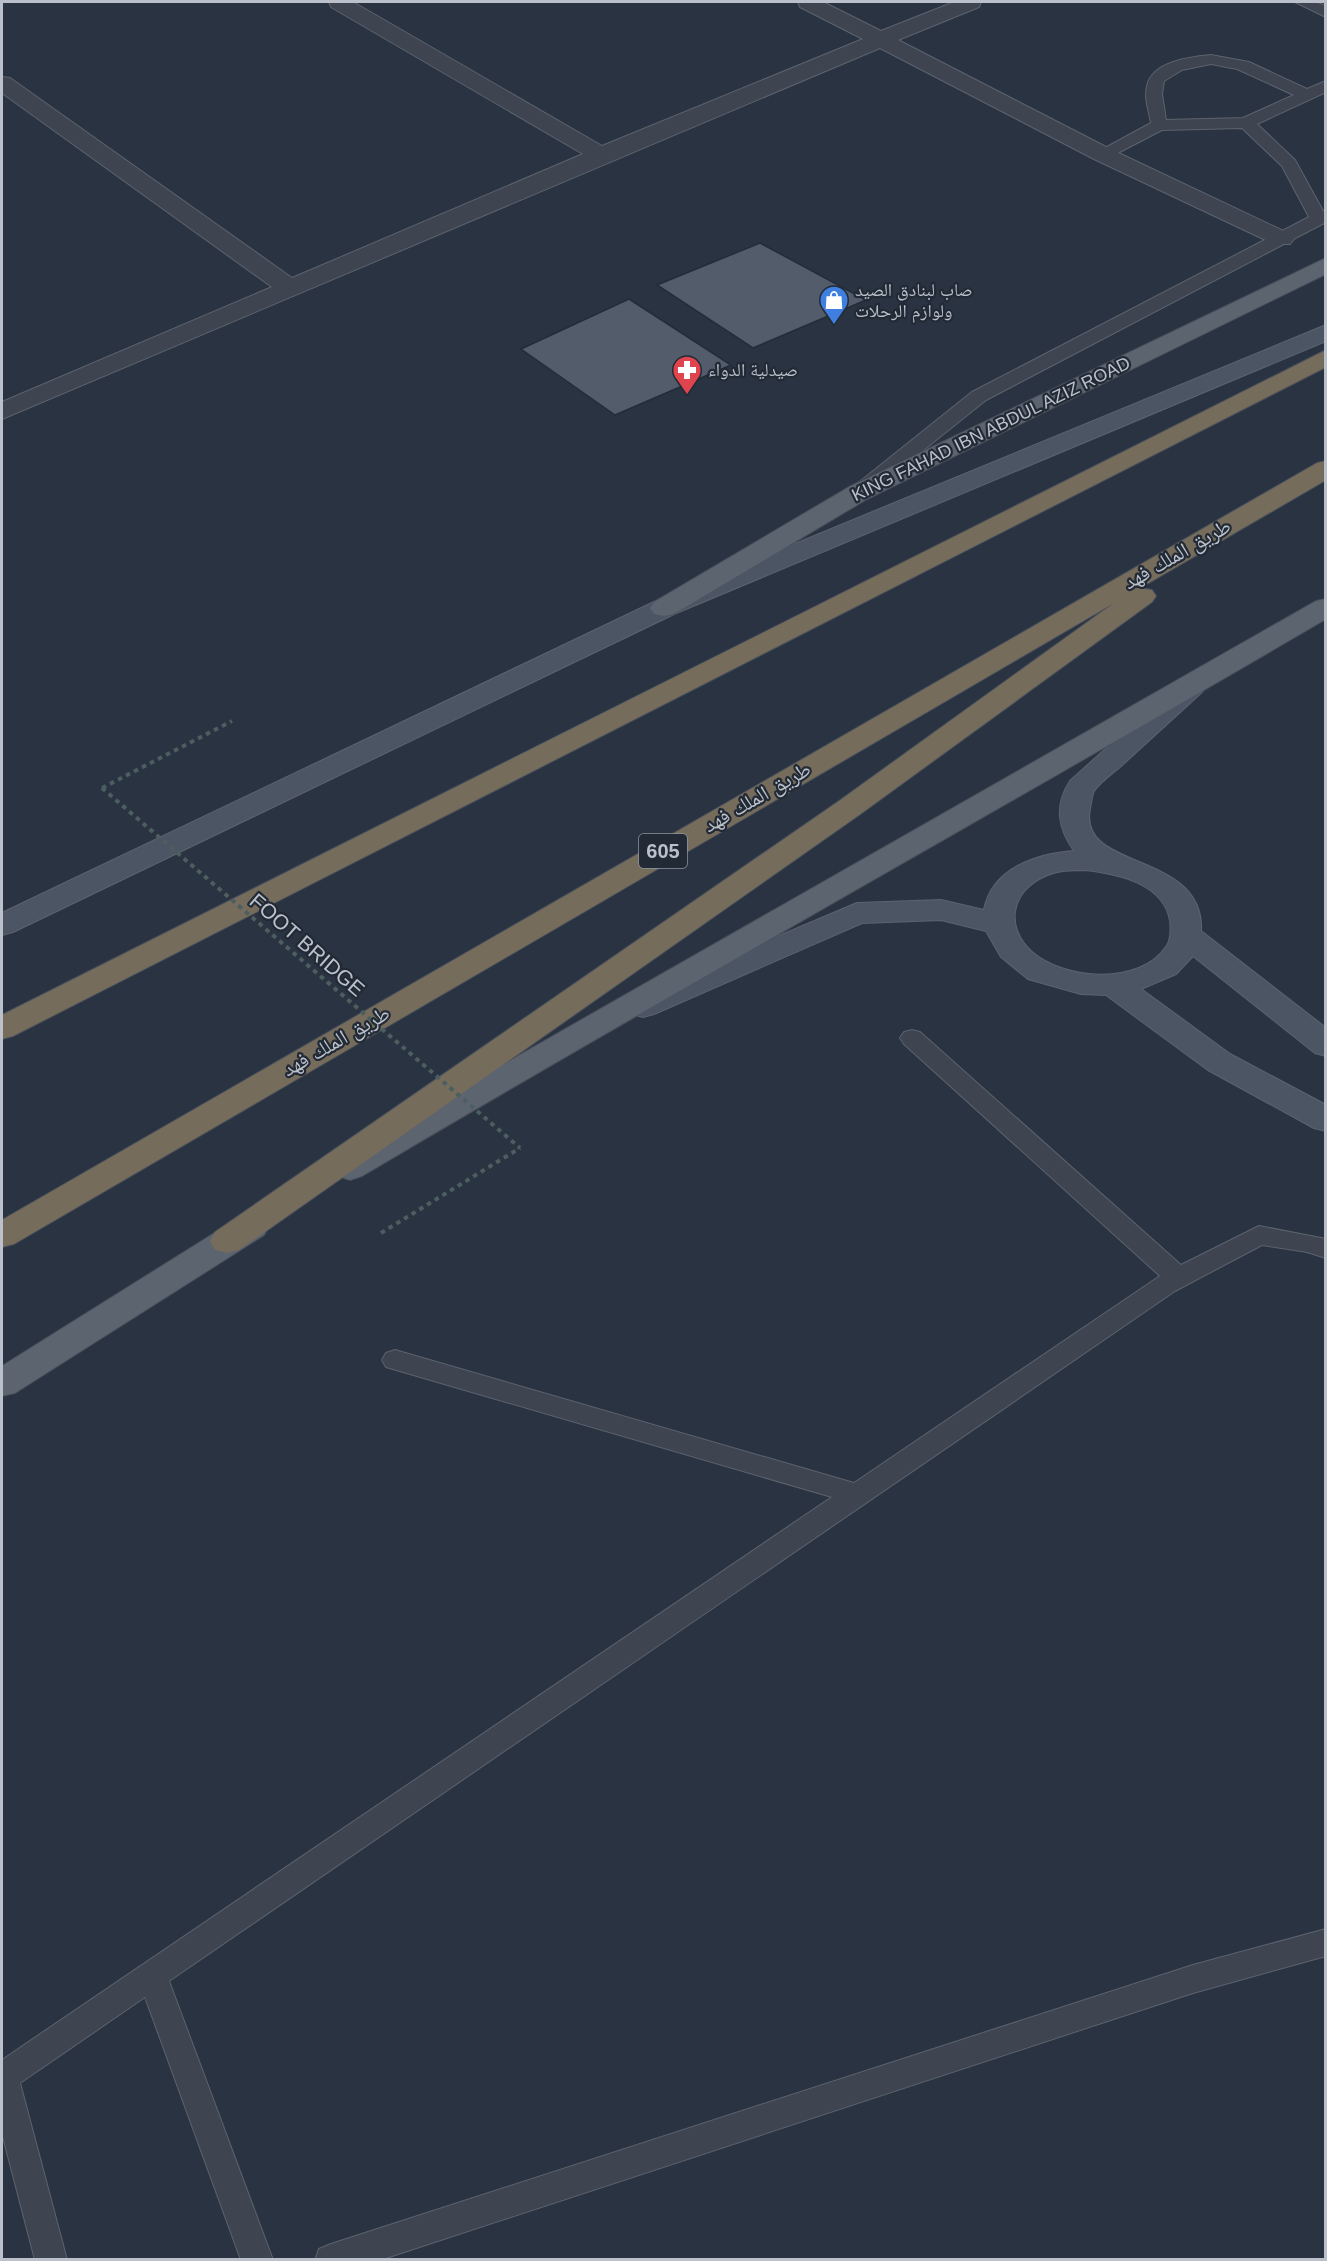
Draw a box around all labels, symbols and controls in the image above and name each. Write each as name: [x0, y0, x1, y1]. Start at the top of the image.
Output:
place label: صاب لبنادق الصيد ولوازم الرحلات: [855, 280, 973, 323]
shop icon: صاب لبنادق الصيد ولوازم الرحلات: [818, 284, 850, 326]
street label: KING FAHAD IBN ABDUL AZIZ ROAD: [848, 353, 1134, 505]
pharmacy icon: صيدلية الدواء: [671, 354, 703, 396]
place label: صيدلية الدواء: [708, 360, 798, 380]
street label: طريق الملك فهد: [1119, 514, 1236, 595]
street label: طريق الملك فهد: [699, 757, 816, 838]
road number: 605: [639, 834, 687, 868]
street label: FOOT BRIDGE: [245, 889, 369, 1001]
street label: طريق الملك فهد: [278, 1001, 395, 1082]

